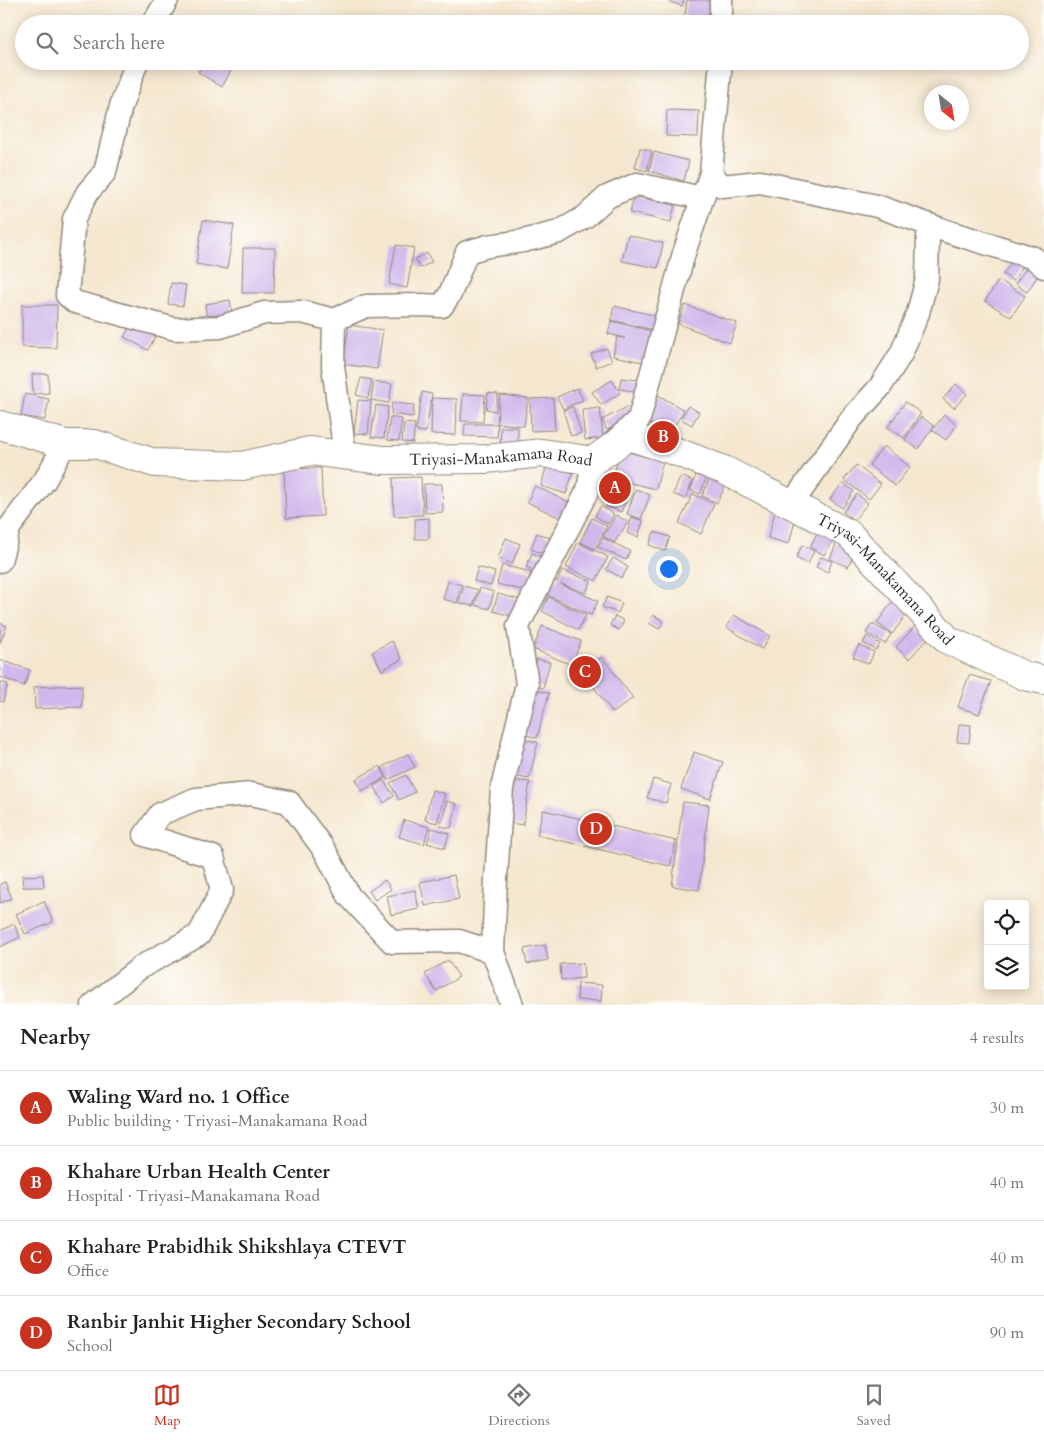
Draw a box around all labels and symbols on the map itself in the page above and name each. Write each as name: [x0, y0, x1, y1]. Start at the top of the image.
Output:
north arrow: [924, 85, 969, 130]
pin: B: [647, 418, 679, 456]
street label: Triyasi-Manakamana Road: [409, 442, 594, 472]
pin: A: [599, 469, 631, 507]
street label: Triyasi-Manakamana Road: [813, 508, 959, 651]
your location: [656, 556, 682, 582]
pin: C: [569, 653, 601, 691]
pin: D: [580, 810, 612, 848]

